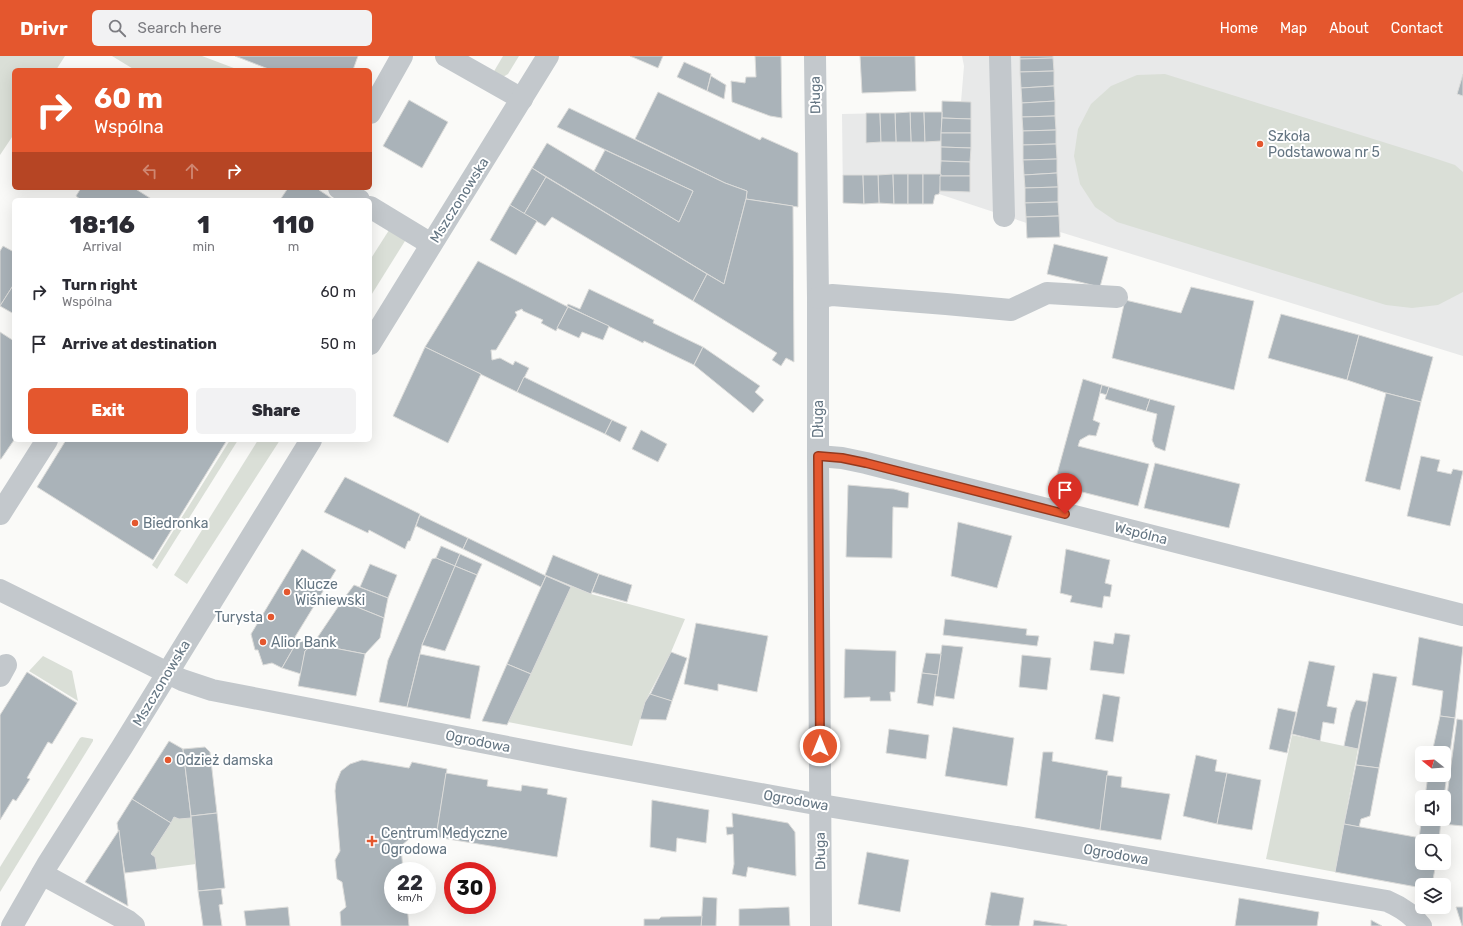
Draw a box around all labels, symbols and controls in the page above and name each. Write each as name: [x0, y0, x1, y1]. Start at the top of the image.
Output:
search box: [92, 10, 372, 46]
text: Drivr: [20, 17, 68, 40]
icon: search: [106, 17, 128, 39]
text: Search here: [138, 19, 222, 37]
text: Home: [1220, 20, 1258, 37]
text: Map: [1280, 20, 1307, 37]
text: About: [1329, 20, 1369, 37]
text: Contact: [1391, 20, 1443, 37]
street label: Długa: [807, 76, 824, 114]
text: 60 m: [94, 82, 163, 115]
icon: right: [28, 84, 80, 136]
text: Wspólna: [94, 116, 164, 138]
place label: Szkoła Podstawowa nr 5: [1268, 128, 1380, 161]
marker: Szkoła Podstawowa nr 5: [1255, 139, 1265, 149]
street label: Mszczonowska: [426, 154, 492, 246]
icon: left: [139, 160, 161, 182]
icon: ahead: [181, 160, 203, 182]
icon: right: [223, 160, 245, 182]
text: 18:16: [69, 211, 135, 239]
text: 1: [197, 211, 210, 239]
text: 110: [272, 211, 315, 239]
text: Arrival: [83, 239, 122, 254]
text: min: [192, 239, 215, 254]
text: m: [288, 239, 299, 254]
text: Turn right: [62, 276, 137, 294]
icon: right: [28, 281, 50, 303]
text: 60 m: [320, 283, 356, 301]
text: Wspólna: [62, 294, 112, 309]
icon: arrive: [28, 333, 50, 355]
text: Arrive at destination: [62, 335, 217, 353]
text: 50 m: [321, 335, 356, 353]
button: Exit: [28, 388, 188, 434]
button: Share: [196, 388, 356, 434]
street label: Długa: [810, 400, 827, 438]
pin: [1048, 473, 1082, 514]
icon: arrive: [1054, 479, 1076, 501]
place label: Biedronka: [143, 515, 208, 532]
marker: Biedronka: [130, 518, 140, 528]
street label: Wspólna: [1113, 519, 1169, 548]
place label: Klucze Wiśniewski: [295, 576, 365, 609]
marker: Klucze Wiśniewski: [282, 587, 292, 597]
place label: Turysta: [214, 609, 263, 626]
marker: Turysta: [266, 612, 276, 622]
place label: Alior Bank: [271, 634, 337, 651]
street label: Mszczonowska: [129, 637, 194, 729]
marker: Alior Bank: [258, 637, 268, 647]
position arrow: [799, 725, 841, 767]
street label: Ogrodowa: [444, 727, 512, 756]
north arrow: [1415, 746, 1451, 782]
map controls: [1415, 746, 1451, 914]
place label: Odzież damska: [176, 752, 273, 769]
marker: Odzież damska: [163, 755, 173, 765]
street label: Ogrodowa: [762, 786, 830, 815]
button: sound: [1415, 790, 1451, 826]
place label: Centrum Medyczne Ogrodowa: [381, 825, 508, 858]
street label: Długa: [812, 832, 829, 870]
button: search: [1415, 834, 1451, 870]
marker: Centrum Medyczne Ogrodowa: [366, 835, 378, 847]
street label: Ogrodowa: [1082, 840, 1150, 869]
speed limit sign: 30: [444, 862, 496, 914]
text: 22: [397, 871, 423, 895]
button: layers: [1415, 878, 1451, 914]
text: km/h: [398, 892, 422, 904]

